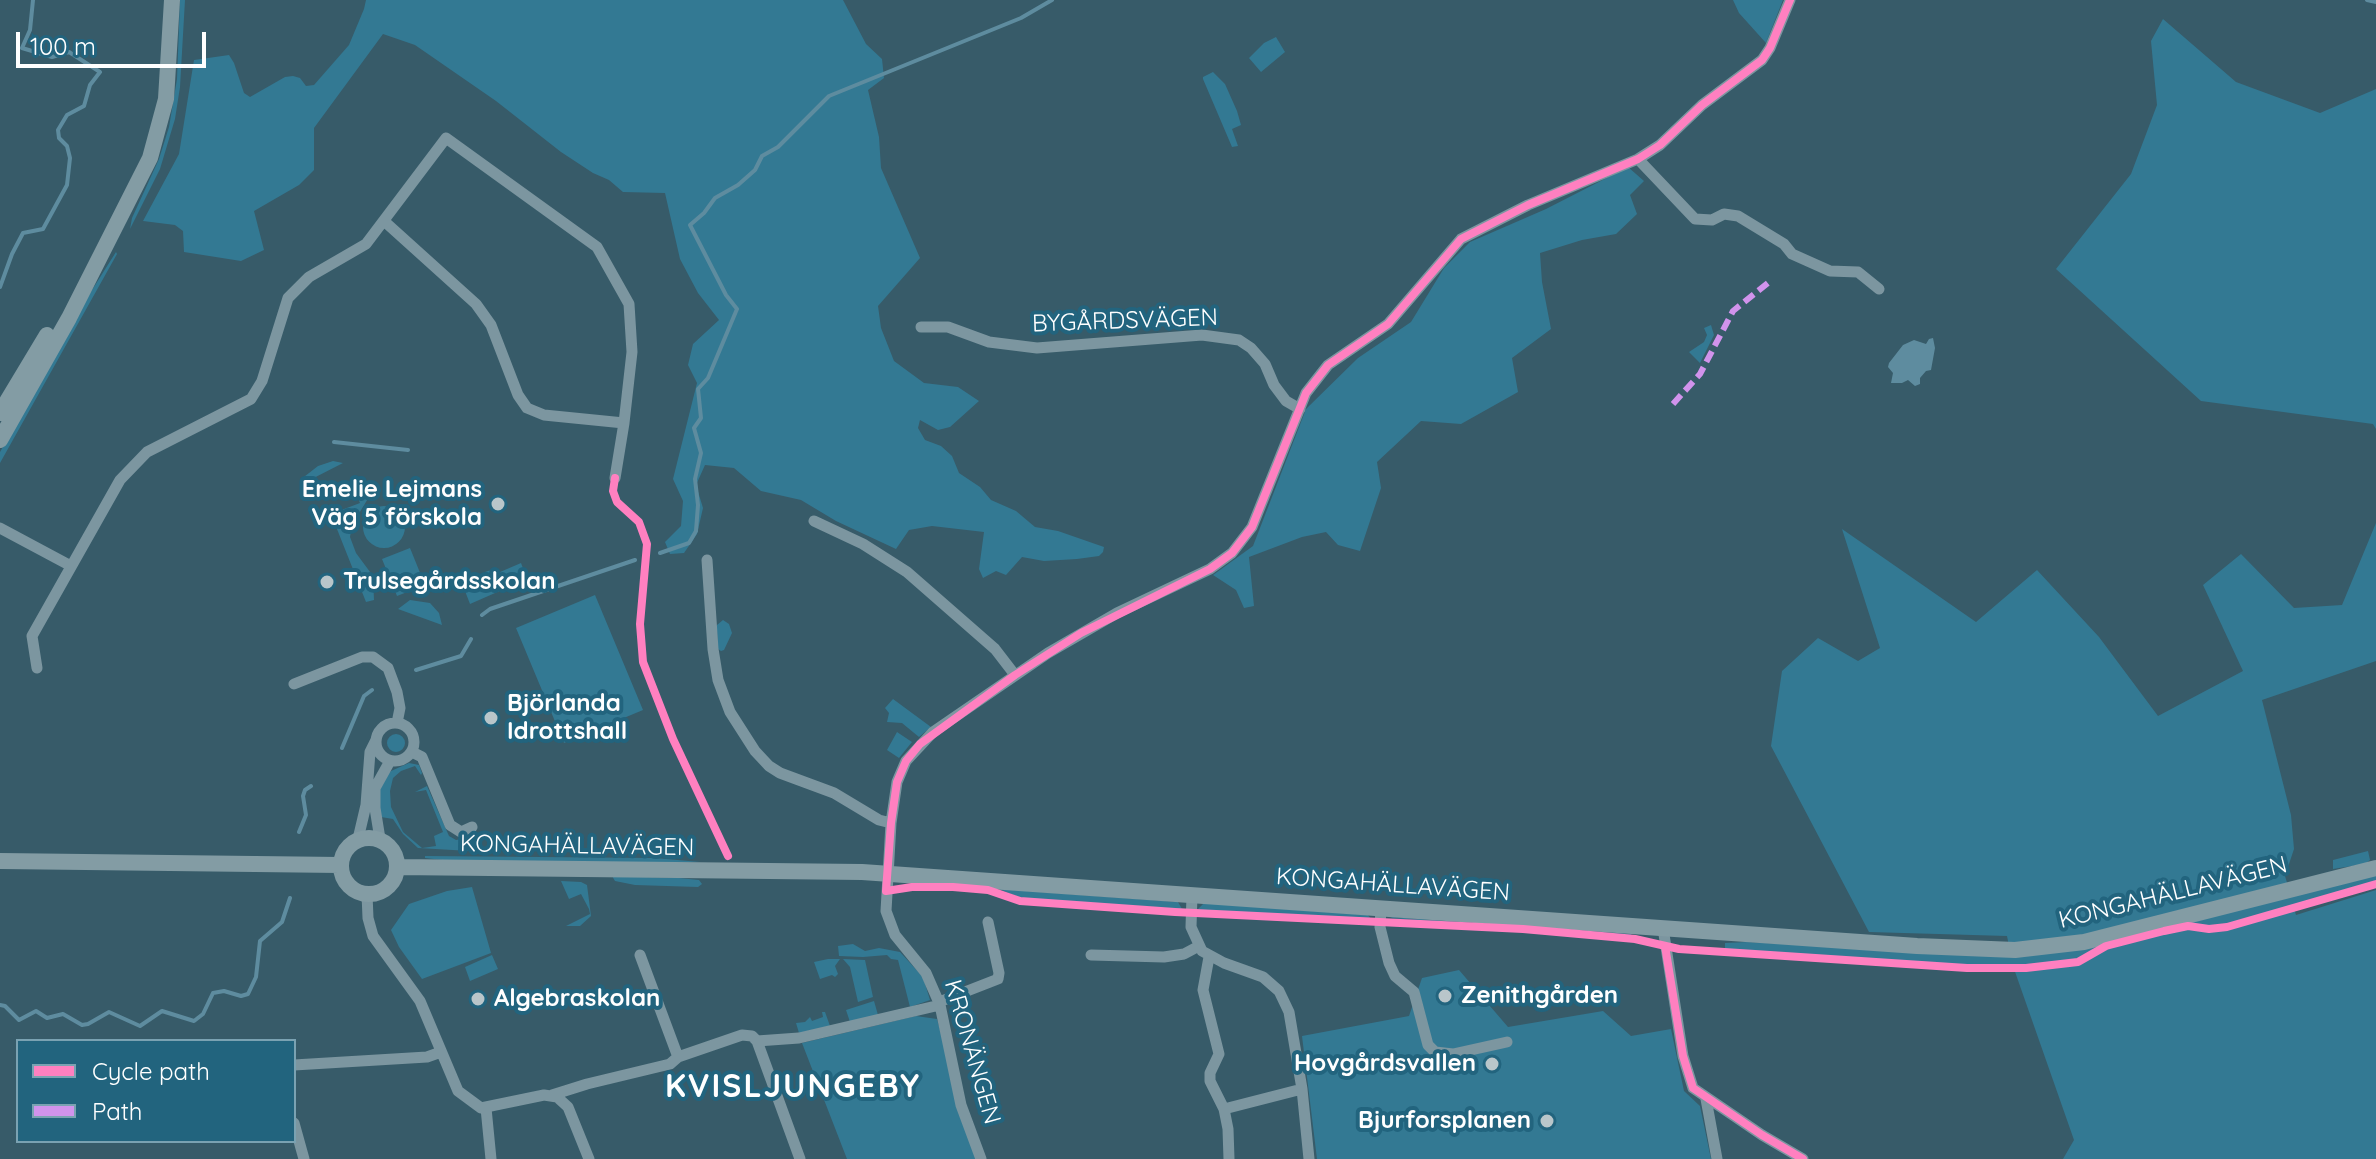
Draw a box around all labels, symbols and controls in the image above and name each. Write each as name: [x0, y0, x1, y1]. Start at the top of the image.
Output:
scale bar: [20, 16, 210, 66]
text: 100 m: [30, 31, 96, 61]
street label: BYGÅRDSVÄGEN: [1031, 303, 1219, 339]
place label: Emelie Lejmans Väg 5 förskola: [302, 476, 482, 532]
marker: Emelie Lejmans Väg 5 förskola: [489, 495, 507, 513]
place label: Trulsegårdsskolan: [343, 568, 555, 596]
marker: Trulsegårdsskolan: [318, 573, 336, 591]
place label: Björlanda Idrottshall: [507, 690, 627, 746]
marker: Björlanda Idrottshall: [482, 709, 500, 727]
street label: KONGAHÄLLAVÄGEN: [460, 830, 694, 862]
street label: KONGAHÄLLAVÄGEN: [2056, 851, 2290, 935]
street label: KONGAHÄLLAVÄGEN: [1275, 862, 1511, 908]
street label: KRONÄNGEN: [938, 977, 1006, 1127]
place label: Zenithgården: [1461, 982, 1618, 1010]
place label: Algebraskolan: [494, 985, 660, 1013]
marker: Zenithgården: [1436, 987, 1454, 1005]
marker: Algebraskolan: [469, 990, 487, 1008]
legend: [16, 1039, 296, 1143]
place label: Hovgårdsvallen: [1294, 1050, 1476, 1078]
marker: Hovgårdsvallen: [1483, 1055, 1501, 1073]
text: Cycle path: [92, 1056, 210, 1086]
district label: KVISLJUNGEBY: [665, 1068, 921, 1106]
text: Path: [92, 1096, 143, 1126]
place label: Bjurforsplanen: [1358, 1107, 1531, 1135]
marker: Bjurforsplanen: [1538, 1112, 1556, 1130]

